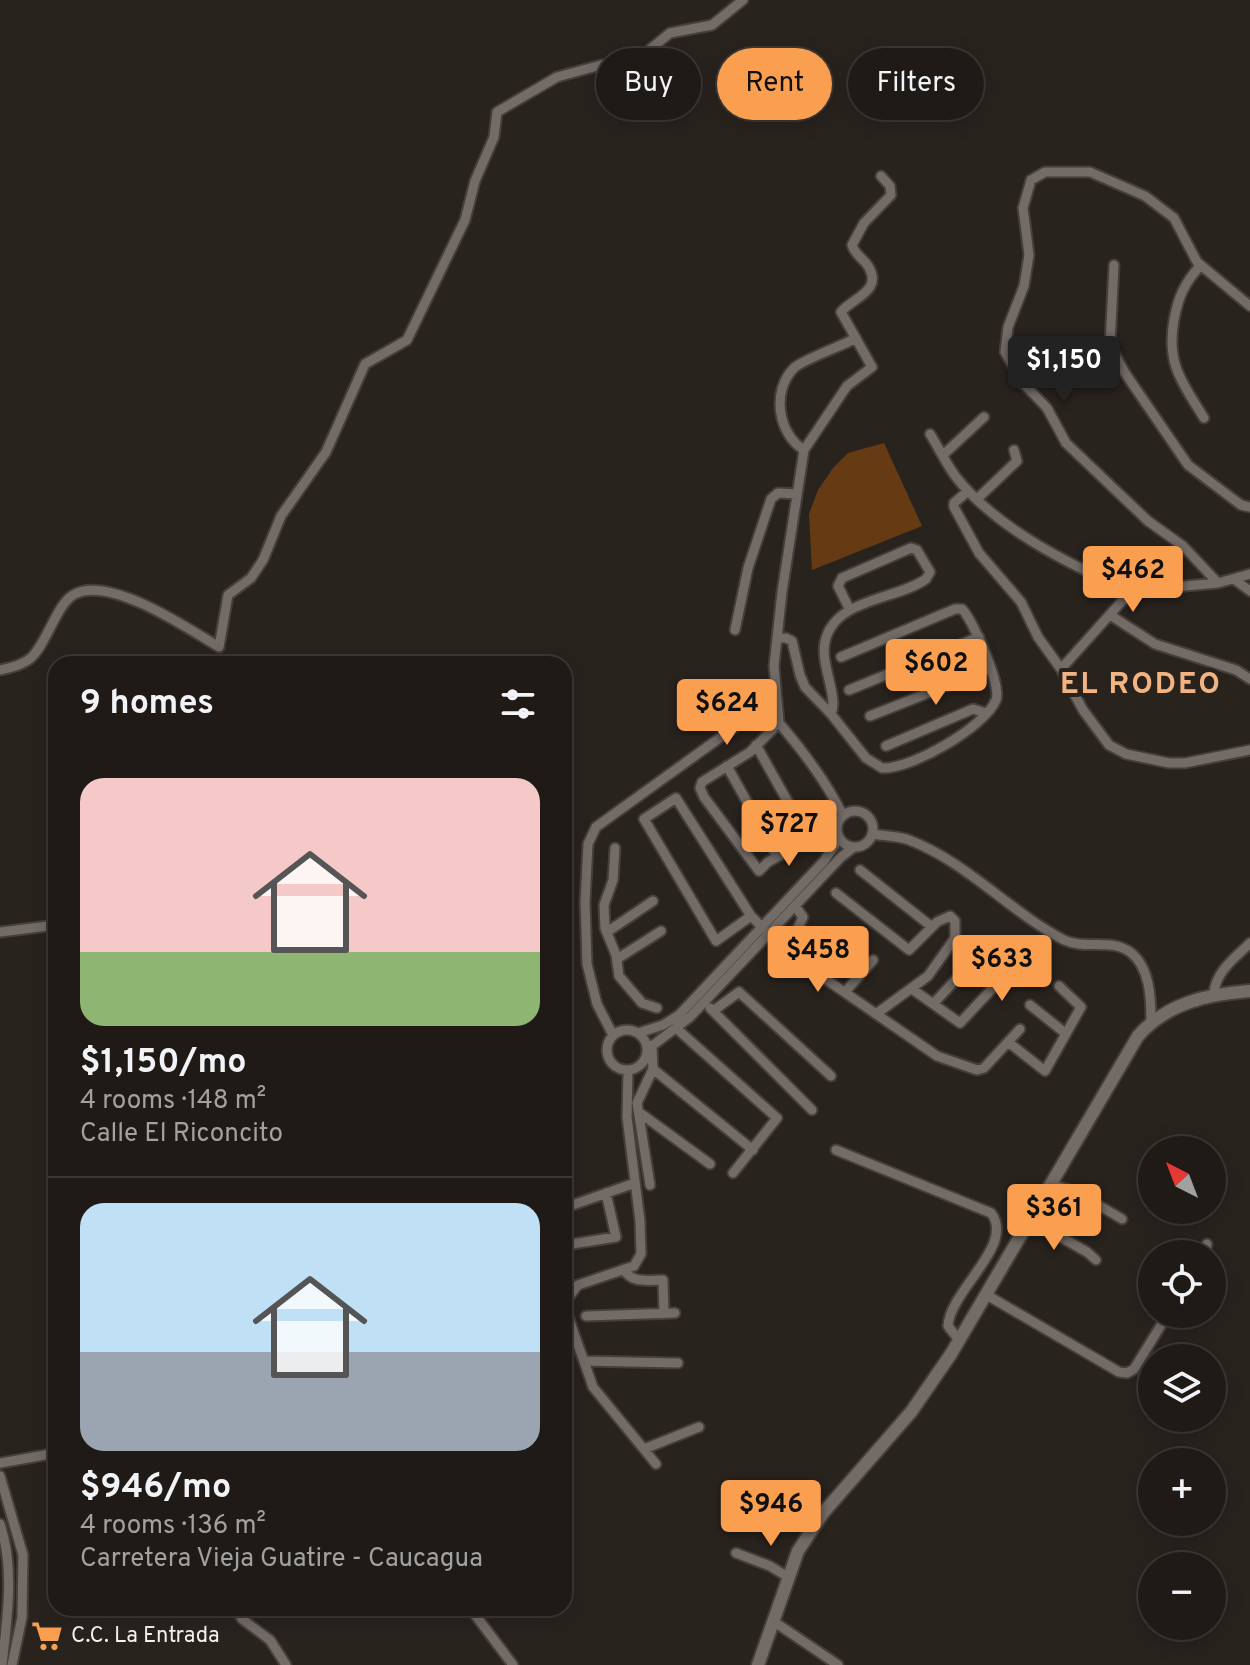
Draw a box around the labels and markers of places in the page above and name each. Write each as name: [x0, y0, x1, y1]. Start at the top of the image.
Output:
pin: $1,150: [999, 336, 1129, 404]
pin: $462: [1086, 546, 1180, 614]
pin: $602: [889, 639, 983, 707]
pin: $624: [680, 679, 774, 747]
pin: $727: [742, 800, 836, 868]
pin: $458: [771, 926, 865, 994]
pin: $633: [955, 935, 1049, 1003]
pin: $361: [1007, 1184, 1101, 1252]
pin: $946: [724, 1480, 818, 1548]
supermarket icon: C.C. La Entrada: [30, 1619, 64, 1653]
place label: C.C. La Entrada: [71, 1623, 220, 1650]

